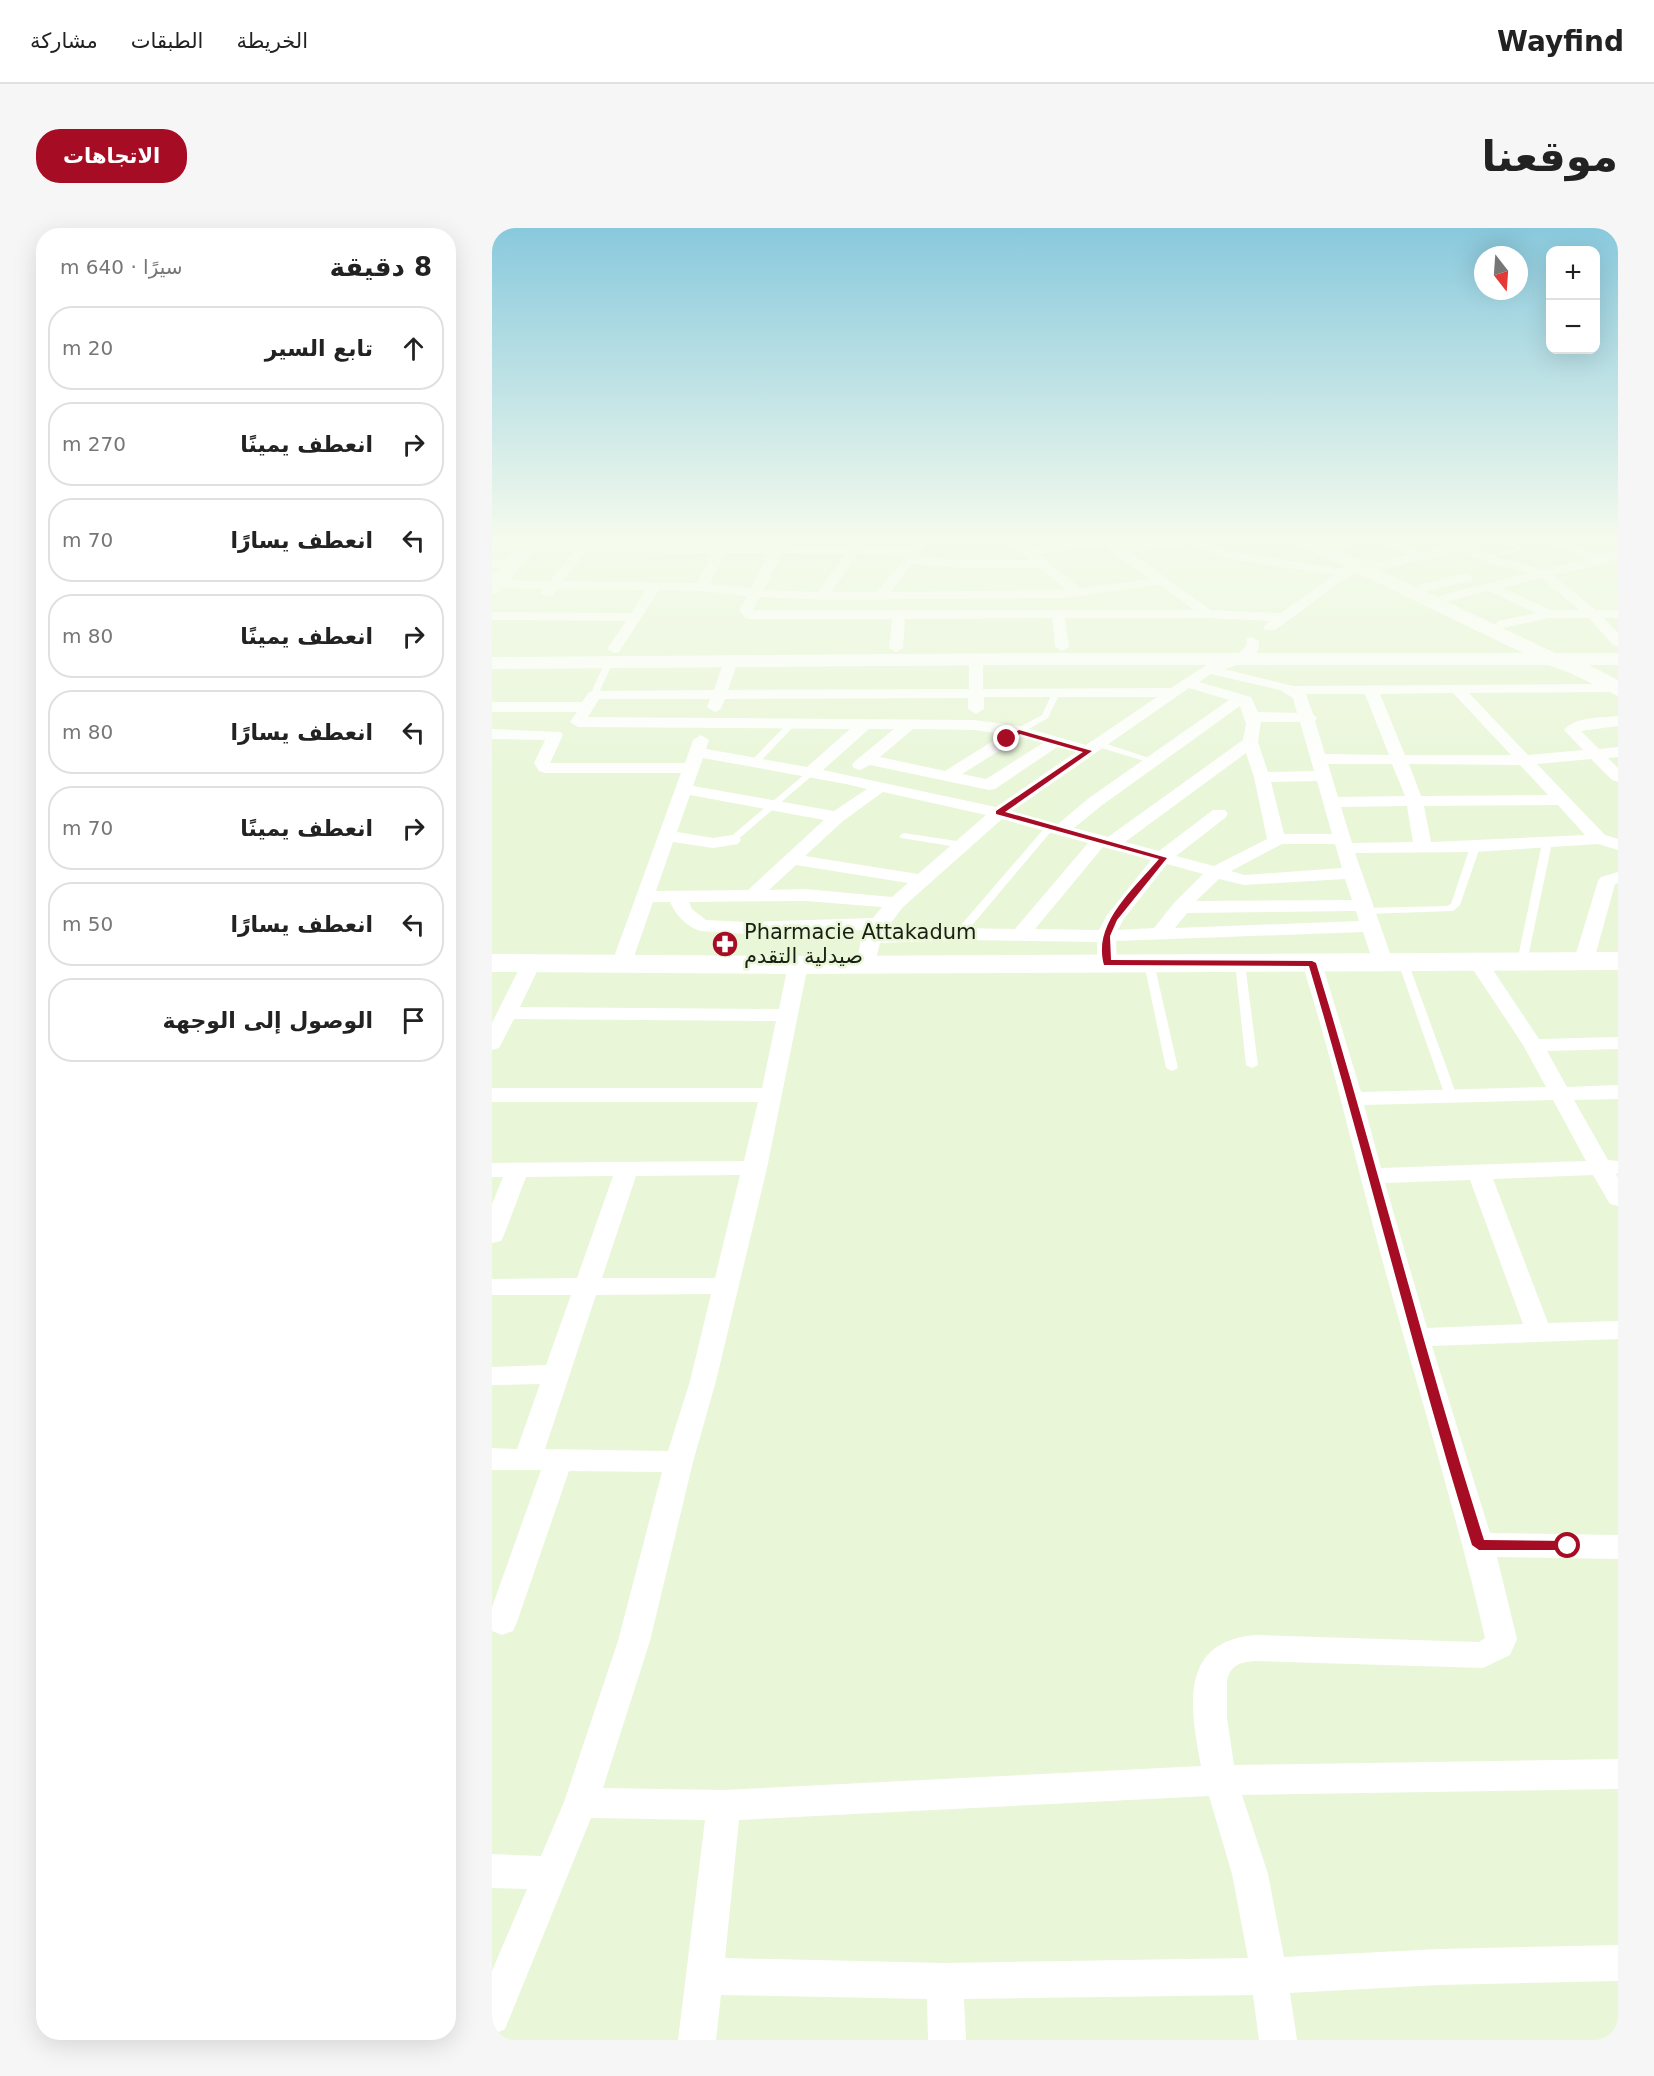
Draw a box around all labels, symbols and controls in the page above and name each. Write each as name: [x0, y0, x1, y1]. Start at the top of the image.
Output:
text: Wayfind: [1497, 25, 1624, 58]
text: مشاركة: [30, 29, 98, 53]
text: الطبقات: [131, 29, 203, 53]
text: الخريطة: [236, 29, 308, 53]
button: الاتجاهات: [36, 129, 187, 183]
text: موقعنا: [1482, 132, 1618, 181]
north arrow: [1474, 246, 1528, 300]
map controls: [1546, 246, 1600, 354]
button: +: [1546, 246, 1600, 300]
text: 8 دقيقة: [329, 252, 432, 282]
text: سيرًا · 640 m: [60, 255, 183, 279]
button: −: [1546, 300, 1600, 354]
icon: ahead: [397, 332, 430, 365]
text: 20 m: [62, 336, 113, 360]
text: تابع السير: [265, 336, 373, 361]
icon: right: [397, 428, 430, 461]
text: 270 m: [62, 432, 126, 456]
text: انعطف يمينًا: [240, 432, 373, 457]
icon: left: [397, 524, 430, 557]
text: 70 m: [62, 528, 113, 552]
text: انعطف يسارًا: [230, 528, 373, 553]
icon: right: [397, 620, 430, 653]
text: 80 m: [62, 624, 113, 648]
text: انعطف يمينًا: [240, 624, 373, 649]
icon: left: [397, 716, 430, 749]
text: 80 m: [62, 720, 113, 744]
text: انعطف يسارًا: [230, 720, 373, 745]
route end: [993, 725, 1019, 751]
icon: right: [397, 812, 430, 845]
text: 70 m: [62, 816, 113, 840]
text: انعطف يمينًا: [240, 816, 373, 841]
icon: left: [397, 908, 430, 941]
text: 50 m: [62, 912, 113, 936]
text: انعطف يسارًا: [230, 912, 373, 937]
place label: Pharmacie Attakadum صيدلية التقدم: [744, 920, 977, 968]
pharmacy icon: Pharmacie Attakadum صيدلية التقدم: [710, 929, 740, 959]
icon: arrive: [397, 1004, 430, 1037]
text: الوصول إلى الوجهة: [163, 1008, 373, 1033]
route start: [1554, 1532, 1580, 1558]

